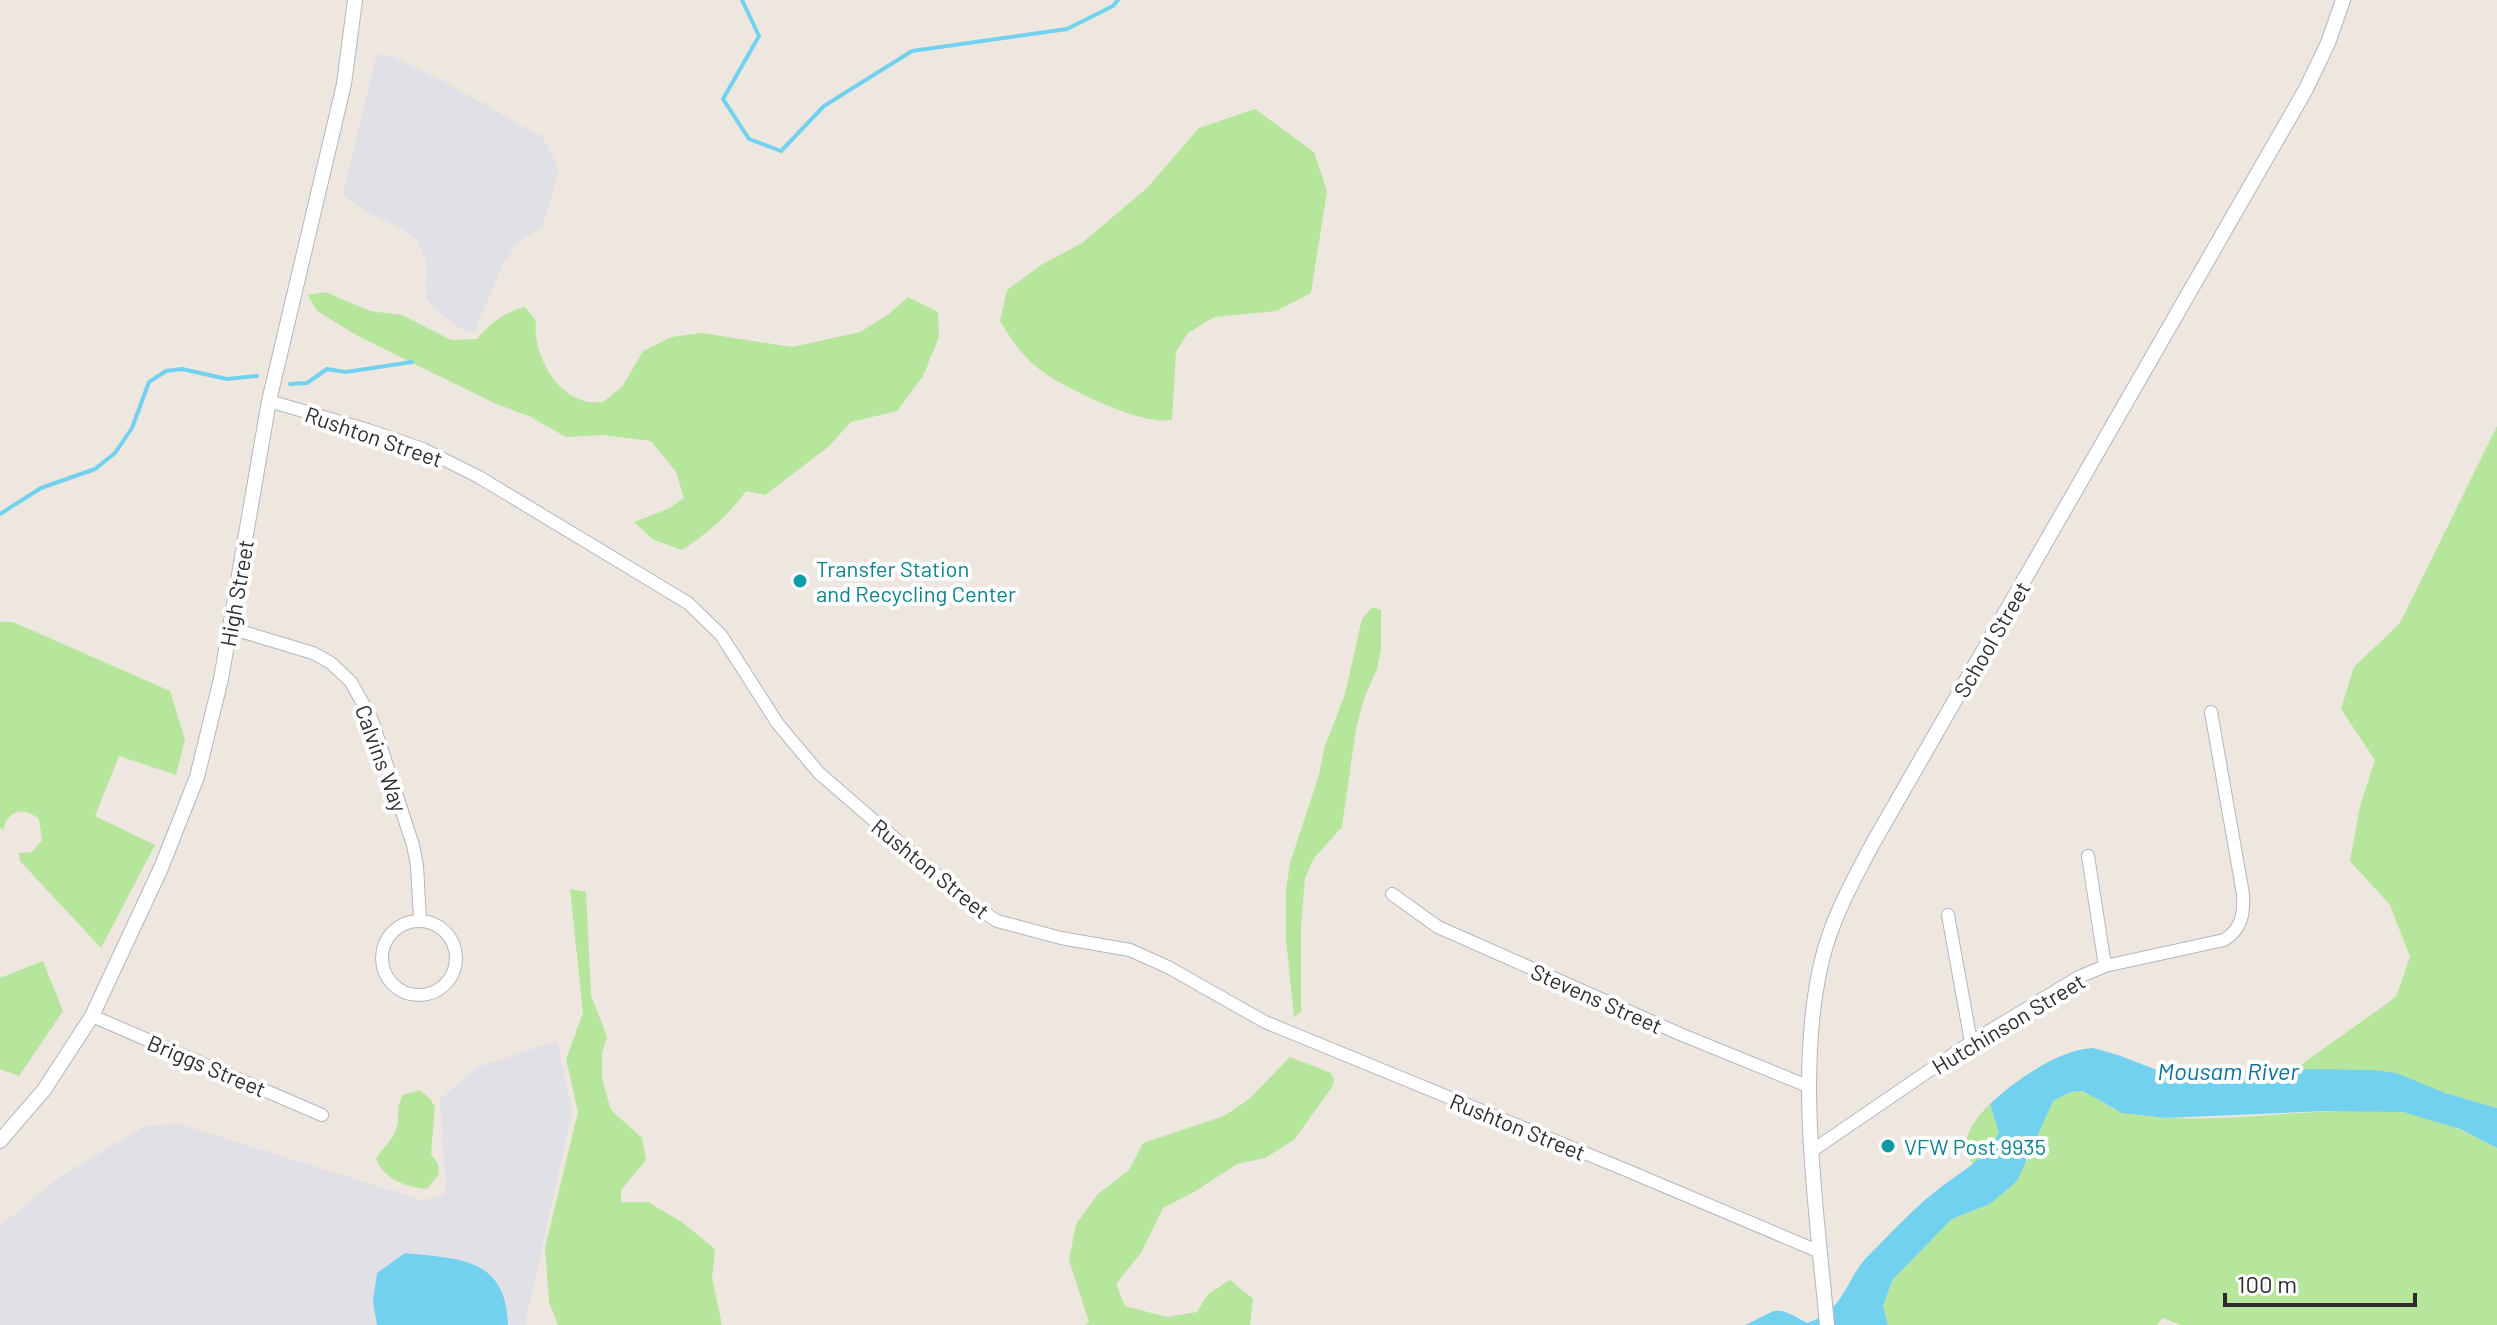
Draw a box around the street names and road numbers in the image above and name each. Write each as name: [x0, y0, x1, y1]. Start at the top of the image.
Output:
street label: Rushton Street: [302, 400, 446, 472]
street label: High Street: [214, 538, 258, 648]
street label: School Street: [1947, 576, 2035, 702]
street label: Calvins Way: [351, 701, 413, 815]
street label: Rushton Street: [867, 813, 995, 923]
street label: Stevens Street: [1527, 958, 1667, 1038]
street label: Hutchinson Street: [1927, 967, 2089, 1079]
street label: Briggs Street: [144, 1028, 270, 1102]
street label: Rushton Street: [1447, 1087, 1589, 1165]

